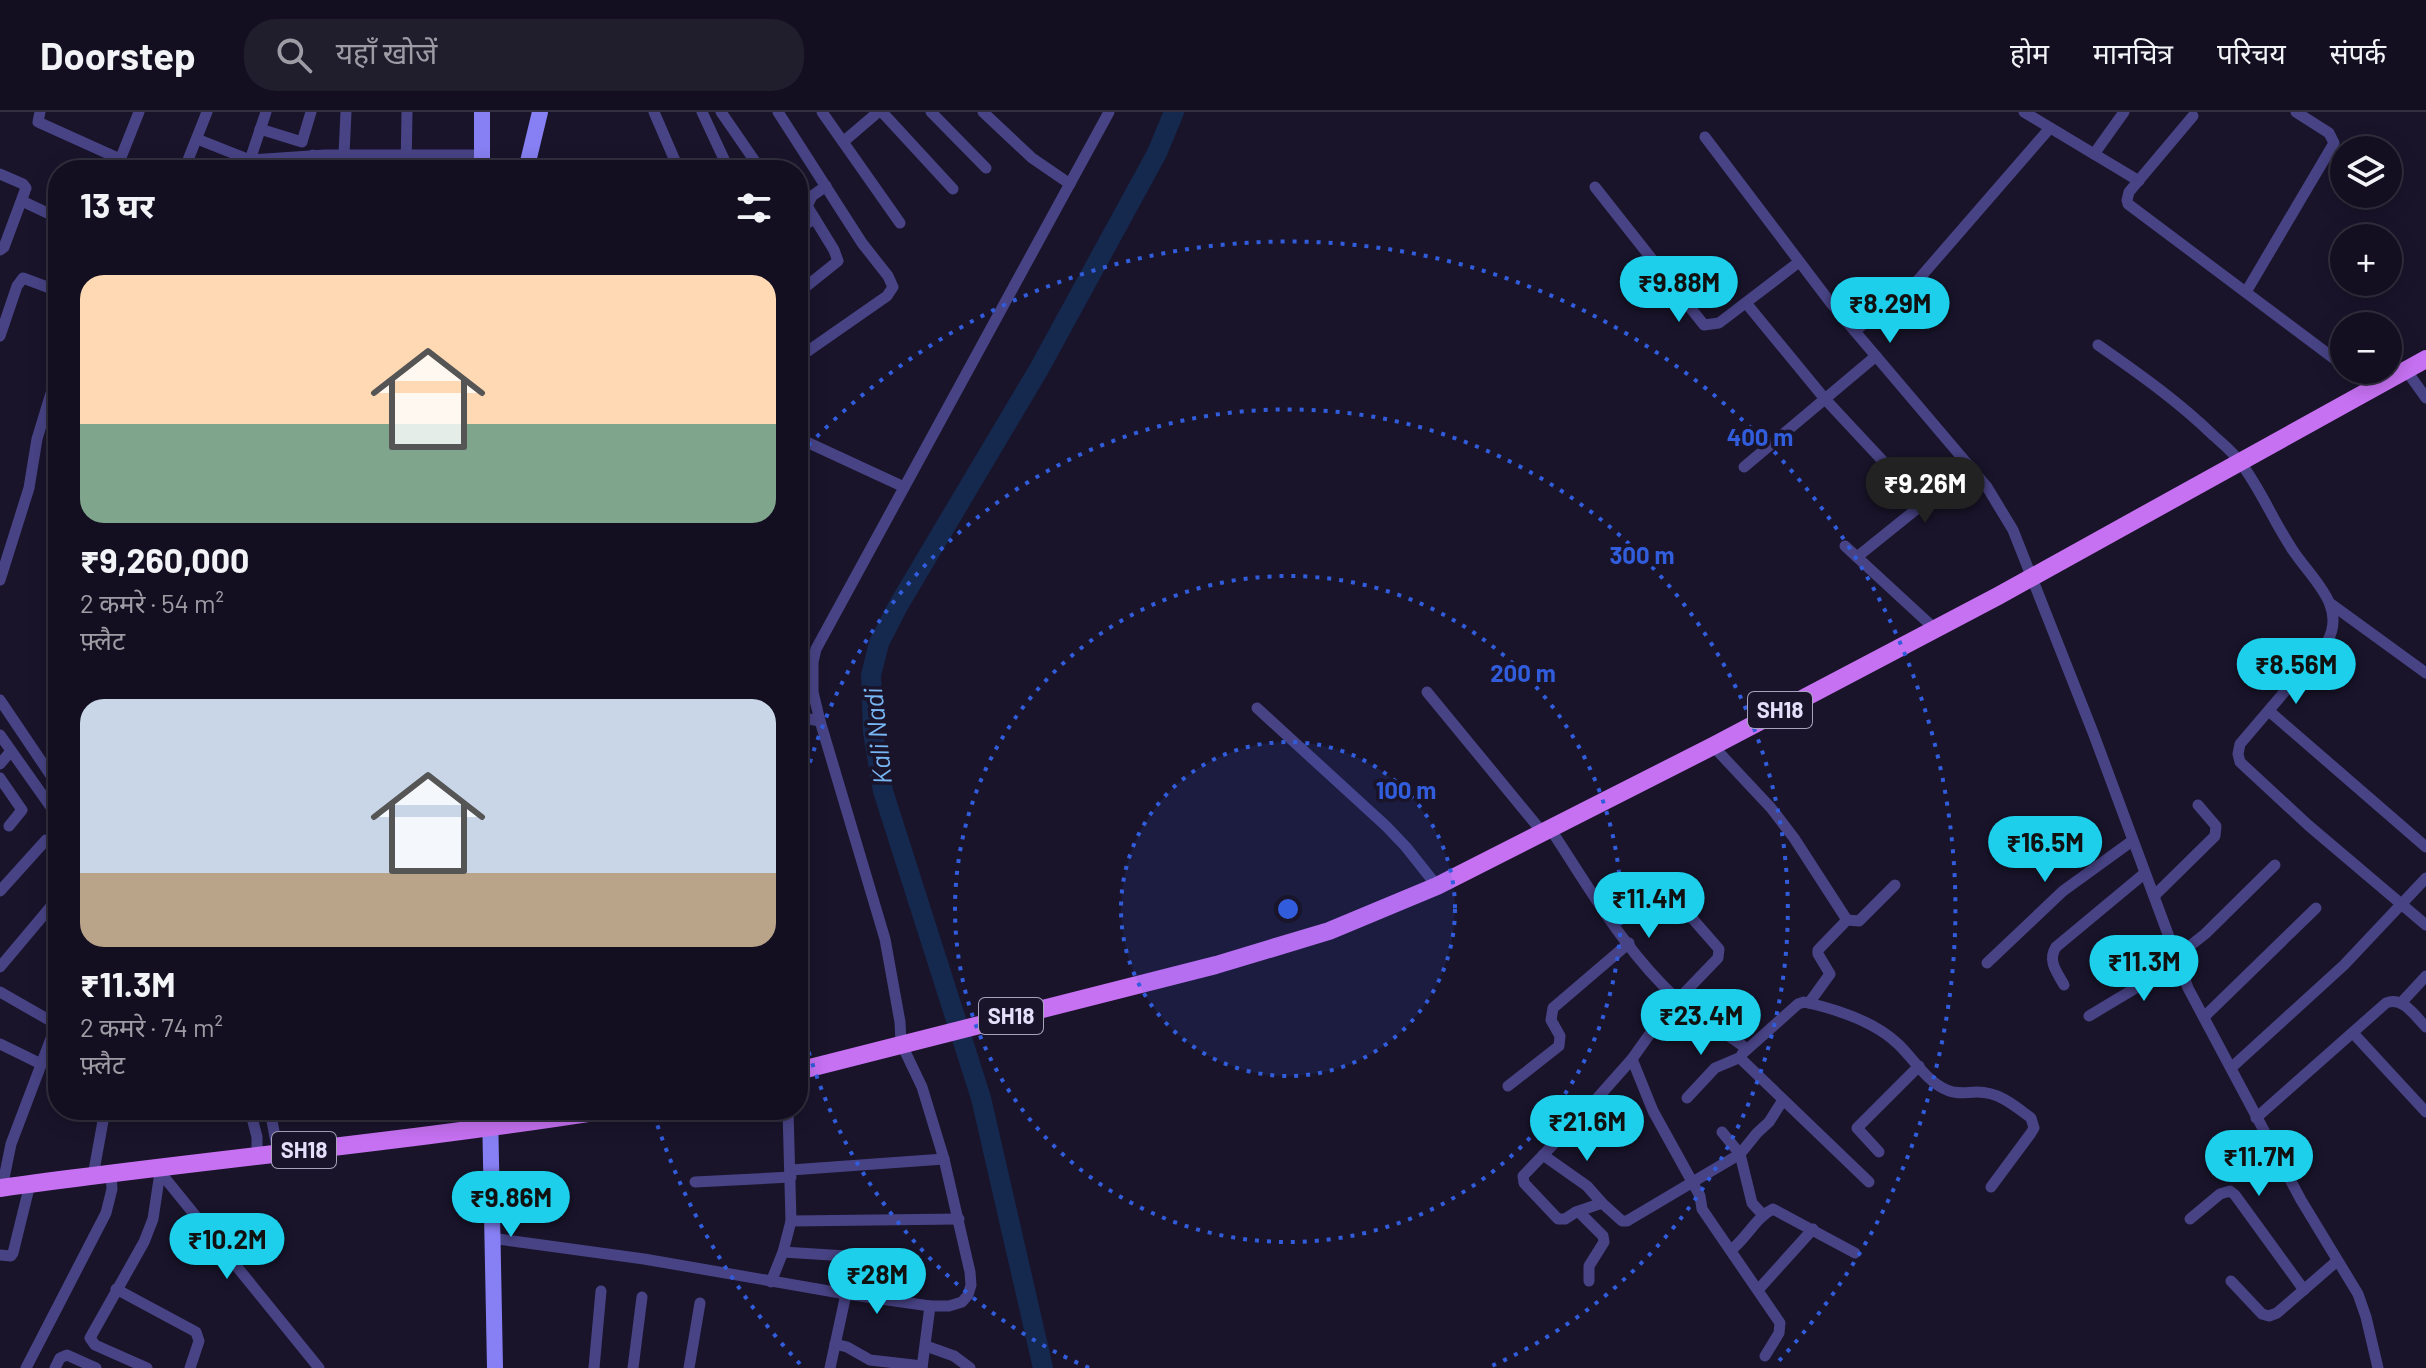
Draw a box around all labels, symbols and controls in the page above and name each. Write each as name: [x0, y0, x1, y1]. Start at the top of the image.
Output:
search box: [244, 19, 804, 91]
text: Doorstep: [40, 32, 196, 78]
icon: search: [272, 33, 316, 77]
text: यहाँ खोजें: [336, 34, 437, 70]
text: होम: [2010, 36, 2049, 70]
text: मानचित्र: [2093, 36, 2173, 70]
text: परिचय: [2217, 36, 2286, 70]
text: संपर्क: [2330, 36, 2386, 70]
map controls: [2330, 136, 2402, 384]
button: layers: [2330, 136, 2402, 208]
text: 13 घर: [80, 184, 154, 225]
icon: filters: [732, 186, 776, 230]
button: +: [2330, 224, 2402, 296]
pin: ₹9.88M: [1614, 256, 1744, 324]
text: ₹9.88M: [1638, 266, 1720, 297]
pin: ₹8.29M: [1825, 277, 1955, 345]
text: ₹8.29M: [1849, 287, 1931, 318]
button: −: [2330, 312, 2402, 384]
icon: home: [356, 327, 500, 471]
text: 400 m: [1727, 422, 1793, 451]
pin: ₹9.26M: [1860, 457, 1990, 525]
text: ₹9.26M: [1884, 467, 1966, 498]
text: ₹9,260,000: [80, 539, 249, 580]
text: 300 m: [1609, 540, 1675, 569]
text: 2 कमरे · 54 m²: [80, 587, 224, 618]
text: फ़्लैट: [80, 624, 125, 655]
pin: ₹8.56M: [2231, 638, 2361, 706]
text: ₹8.56M: [2255, 648, 2337, 679]
text: 200 m: [1490, 658, 1556, 687]
water label: Kali Nadi: [856, 686, 897, 786]
road number: SH18: [1748, 692, 1812, 728]
icon: home: [356, 751, 500, 895]
text: 100 m: [1376, 775, 1436, 804]
pin: ₹16.5M: [1980, 816, 2110, 884]
text: ₹16.5M: [2006, 826, 2084, 857]
pin: ₹11.4M: [1584, 872, 1714, 940]
text: ₹11.4M: [1612, 882, 1686, 913]
centre of rings: [1274, 895, 1302, 923]
pin: ₹11.3M: [2079, 935, 2209, 1003]
text: ₹11.3M: [2107, 945, 2181, 976]
text: ₹11.3M: [80, 963, 176, 1004]
pin: ₹23.4M: [1636, 989, 1766, 1057]
road number: SH18: [979, 998, 1043, 1034]
text: ₹23.4M: [1659, 999, 1743, 1030]
text: 2 कमरे · 74 m²: [80, 1011, 223, 1042]
text: फ़्लैट: [80, 1048, 125, 1079]
pin: ₹21.6M: [1522, 1095, 1652, 1163]
text: ₹21.6M: [1548, 1105, 1626, 1136]
pin: ₹11.7M: [2194, 1130, 2324, 1198]
road number: SH18: [272, 1132, 336, 1168]
text: ₹11.7M: [2223, 1140, 2295, 1171]
pin: ₹9.86M: [446, 1171, 576, 1239]
text: ₹9.86M: [470, 1181, 552, 1212]
pin: ₹10.2M: [162, 1213, 292, 1281]
text: ₹10.2M: [187, 1223, 267, 1254]
pin: ₹28M: [830, 1248, 924, 1316]
text: ₹28M: [846, 1258, 908, 1289]

